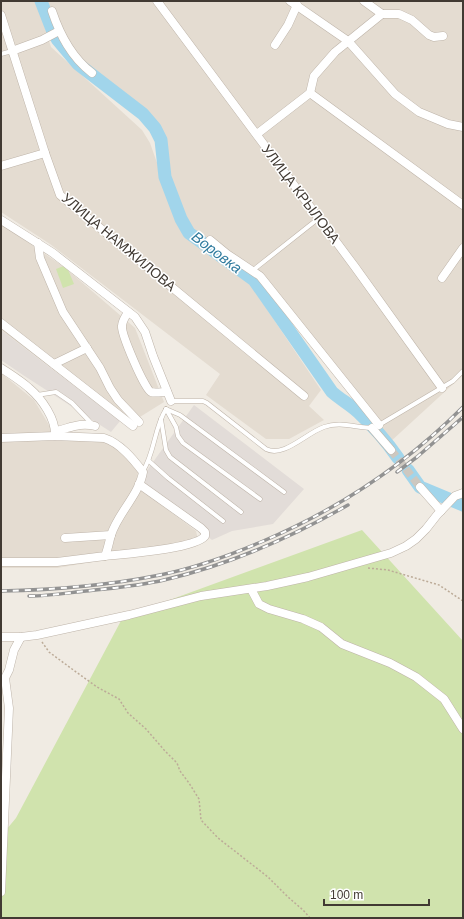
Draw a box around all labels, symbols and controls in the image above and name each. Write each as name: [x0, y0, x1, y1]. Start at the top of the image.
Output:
street label: УЛИЦА КРЫЛОВА: [259, 141, 344, 247]
street label: УЛИЦА НАМЖИЛОВА: [59, 190, 180, 295]
water label: Воровка: [189, 228, 245, 276]
scale bar: [324, 881, 429, 907]
text: 100 m: [330, 888, 363, 902]

